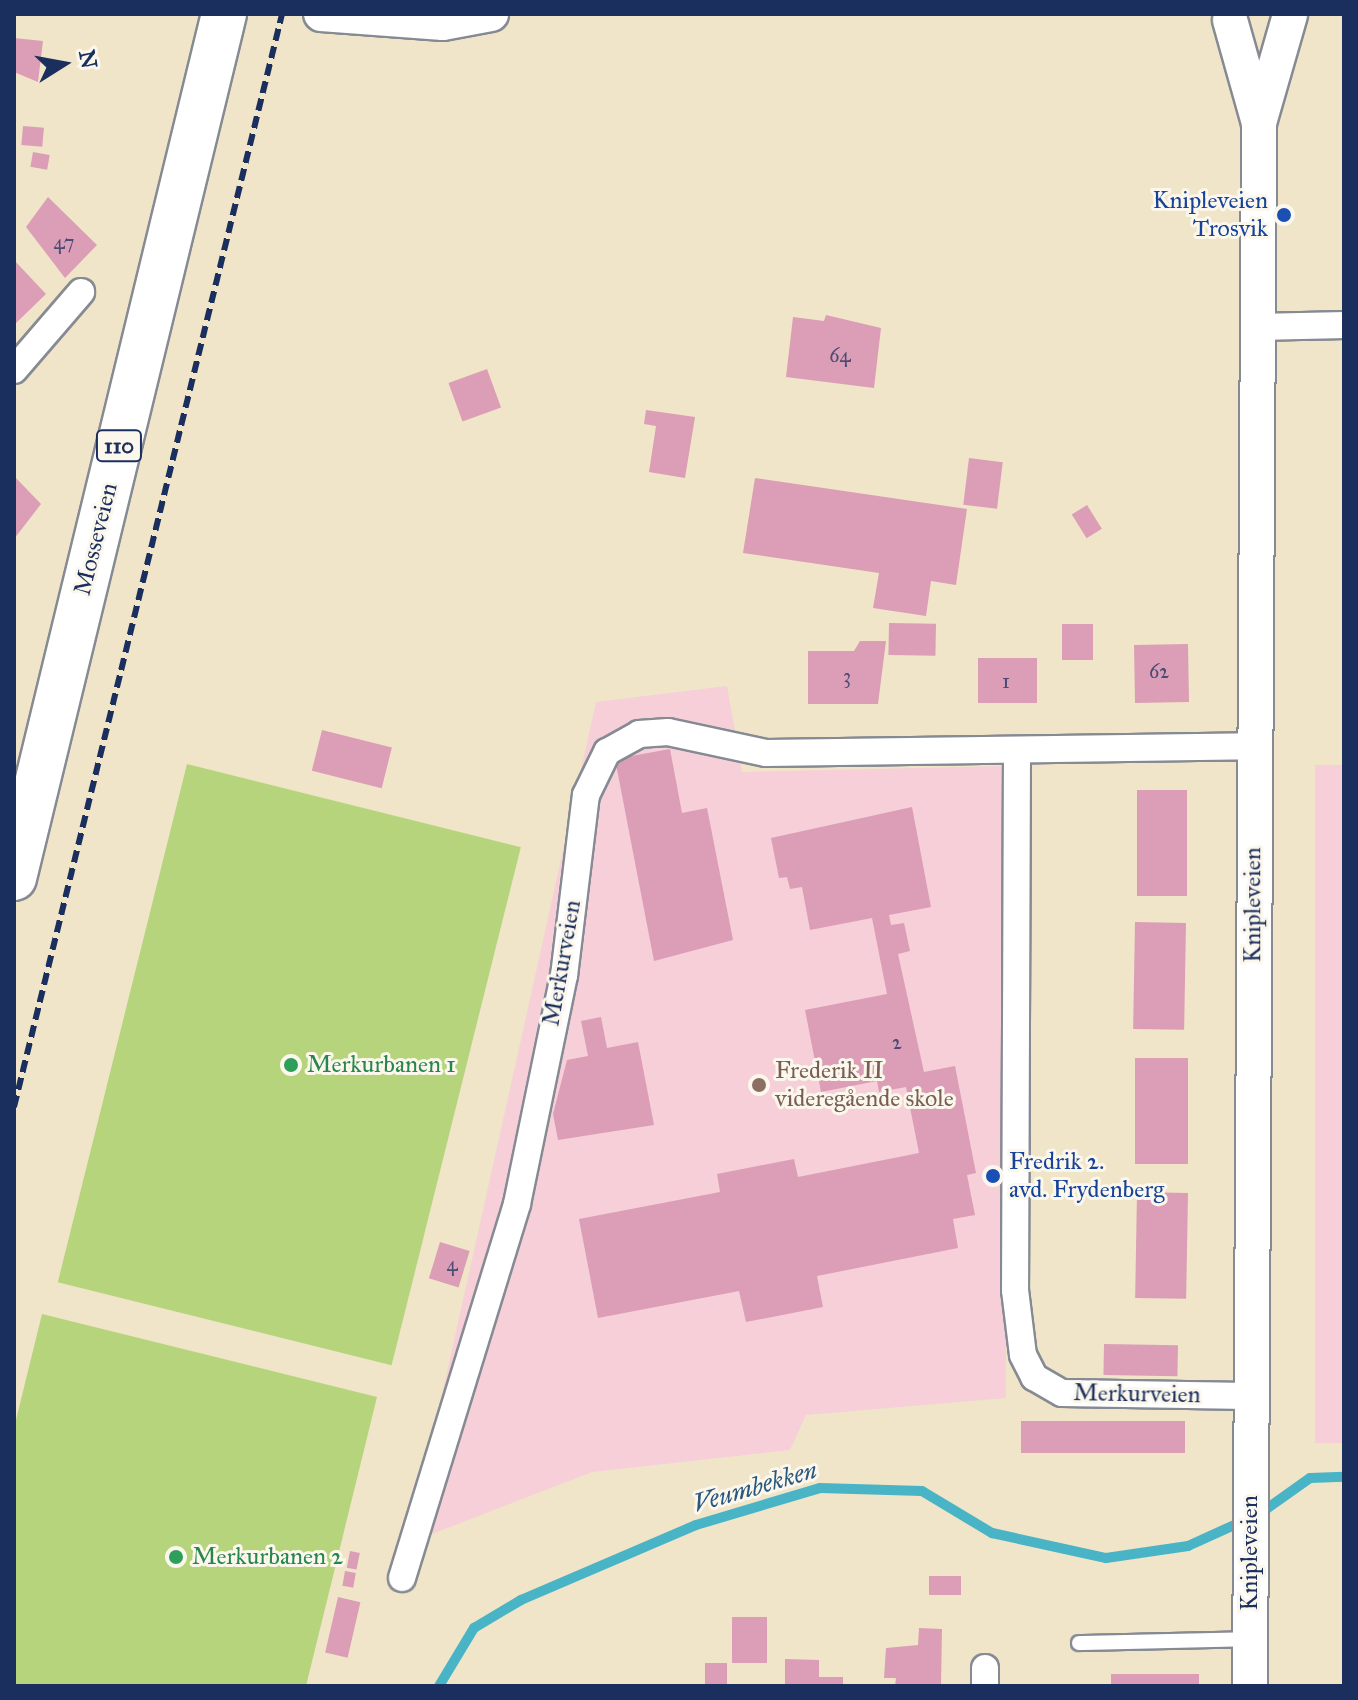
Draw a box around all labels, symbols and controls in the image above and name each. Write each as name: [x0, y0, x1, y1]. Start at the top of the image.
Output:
north arrow: [24, 24, 104, 104]
text: N: [73, 48, 103, 71]
place label: Knipleveien Trosvik: [1153, 187, 1268, 243]
marker: Knipleveien Trosvik: [1275, 206, 1293, 224]
house number: 47: [54, 230, 74, 254]
house number: 64: [829, 343, 851, 367]
road number: 110: [95, 428, 143, 464]
street label: Mosseveien: [68, 480, 124, 598]
house number: 62: [1149, 659, 1169, 683]
house number: 3: [843, 664, 851, 688]
house number: 1: [1002, 669, 1010, 693]
street label: Knipleveien: [1239, 847, 1267, 963]
street label: Merkurveien: [537, 898, 587, 1028]
house number: 2: [892, 1030, 902, 1054]
place label: Merkurbanen 1: [307, 1051, 456, 1079]
marker: Merkurbanen 1: [282, 1056, 300, 1074]
place label: Frederik II videregående skole: [775, 1057, 954, 1113]
marker: Frederik II videregående skole: [750, 1076, 768, 1094]
place label: Fredrik 2. avd. Frydenberg: [1009, 1148, 1164, 1204]
marker: Fredrik 2. avd. Frydenberg: [984, 1167, 1002, 1185]
house number: 4: [446, 1252, 458, 1276]
street label: Merkurveien: [1073, 1378, 1201, 1410]
water label: Veumbekken: [689, 1454, 821, 1520]
street label: Knipleveien: [1236, 1495, 1264, 1611]
place label: Merkurbanen 2: [192, 1543, 343, 1571]
marker: Merkurbanen 2: [167, 1548, 185, 1566]

